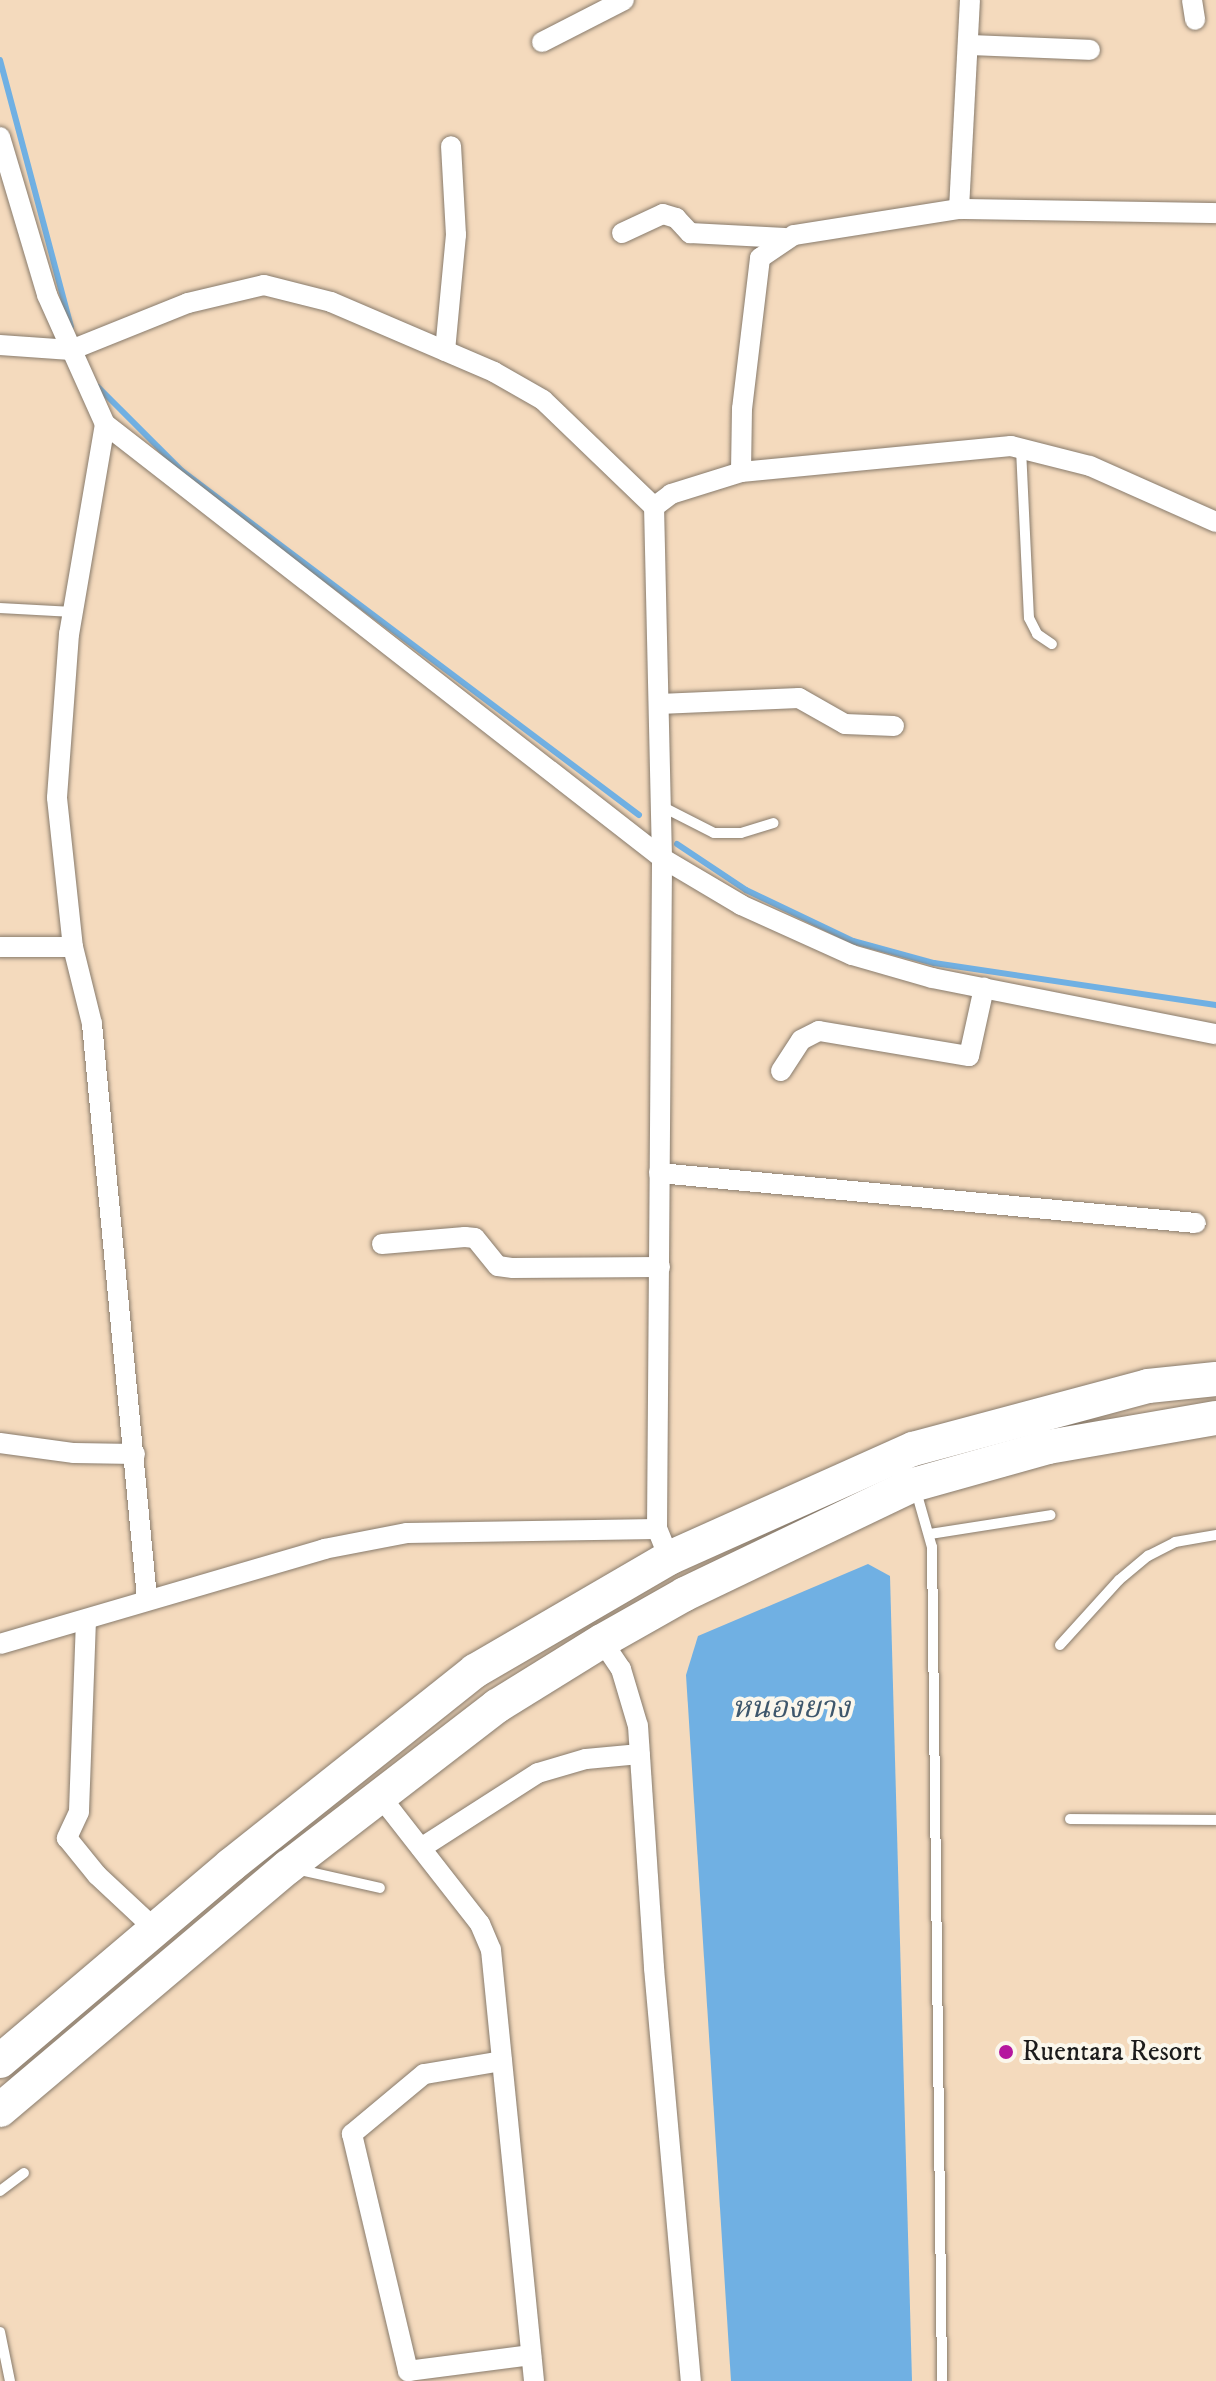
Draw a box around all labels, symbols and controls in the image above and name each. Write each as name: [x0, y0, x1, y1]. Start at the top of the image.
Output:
water label: หนองยาง: [732, 1691, 850, 1727]
place label: Ruentara Resort: [1022, 2035, 1202, 2069]
marker: Ruentara Resort: [997, 2043, 1015, 2061]

